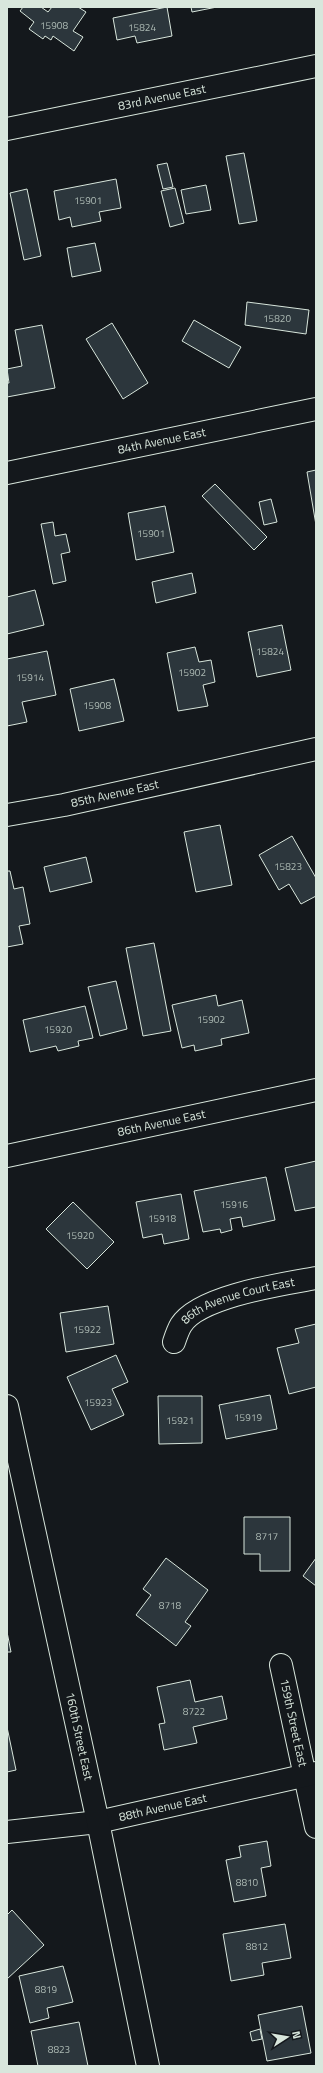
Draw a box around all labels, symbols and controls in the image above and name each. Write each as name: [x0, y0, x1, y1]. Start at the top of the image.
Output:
house number: 15908: [40, 18, 68, 33]
house number: 15824: [128, 20, 156, 35]
street label: 83rd Avenue East: [116, 79, 208, 115]
house number: 15901: [74, 193, 102, 208]
house number: 15820: [263, 311, 291, 326]
street label: 84th Avenue East: [116, 422, 208, 459]
house number: 15901: [137, 526, 165, 541]
house number: 15824: [256, 644, 284, 659]
house number: 15902: [178, 665, 206, 680]
house number: 15914: [16, 670, 44, 685]
house number: 15908: [83, 698, 111, 713]
street label: 85th Avenue East: [69, 774, 161, 812]
house number: 15823: [274, 859, 302, 874]
house number: 15902: [197, 1012, 225, 1027]
house number: 15920: [44, 1022, 72, 1037]
street label: 86th Avenue East: [116, 1104, 208, 1141]
house number: 15916: [220, 1197, 248, 1212]
house number: 15918: [148, 1211, 176, 1226]
house number: 15920: [66, 1228, 94, 1243]
street label: 86th Avenue Court East: [176, 1272, 297, 1328]
house number: 15922: [73, 1322, 101, 1337]
house number: 15923: [84, 1395, 112, 1410]
house number: 15919: [234, 1410, 262, 1425]
house number: 15921: [166, 1413, 194, 1428]
house number: 8717: [256, 1529, 278, 1544]
house number: 8718: [159, 1598, 182, 1613]
street label: 159th Street East: [275, 1677, 313, 1769]
street label: 160th Street East: [61, 1690, 99, 1783]
house number: 8722: [183, 1704, 205, 1719]
street label: 88th Avenue East: [117, 1788, 209, 1826]
house number: 8810: [236, 1875, 259, 1890]
house number: 8812: [246, 1939, 268, 1954]
house number: 8819: [35, 1982, 58, 1997]
north arrow: [267, 2017, 307, 2057]
text: N: [288, 2030, 305, 2040]
house number: 8823: [48, 2042, 70, 2057]

